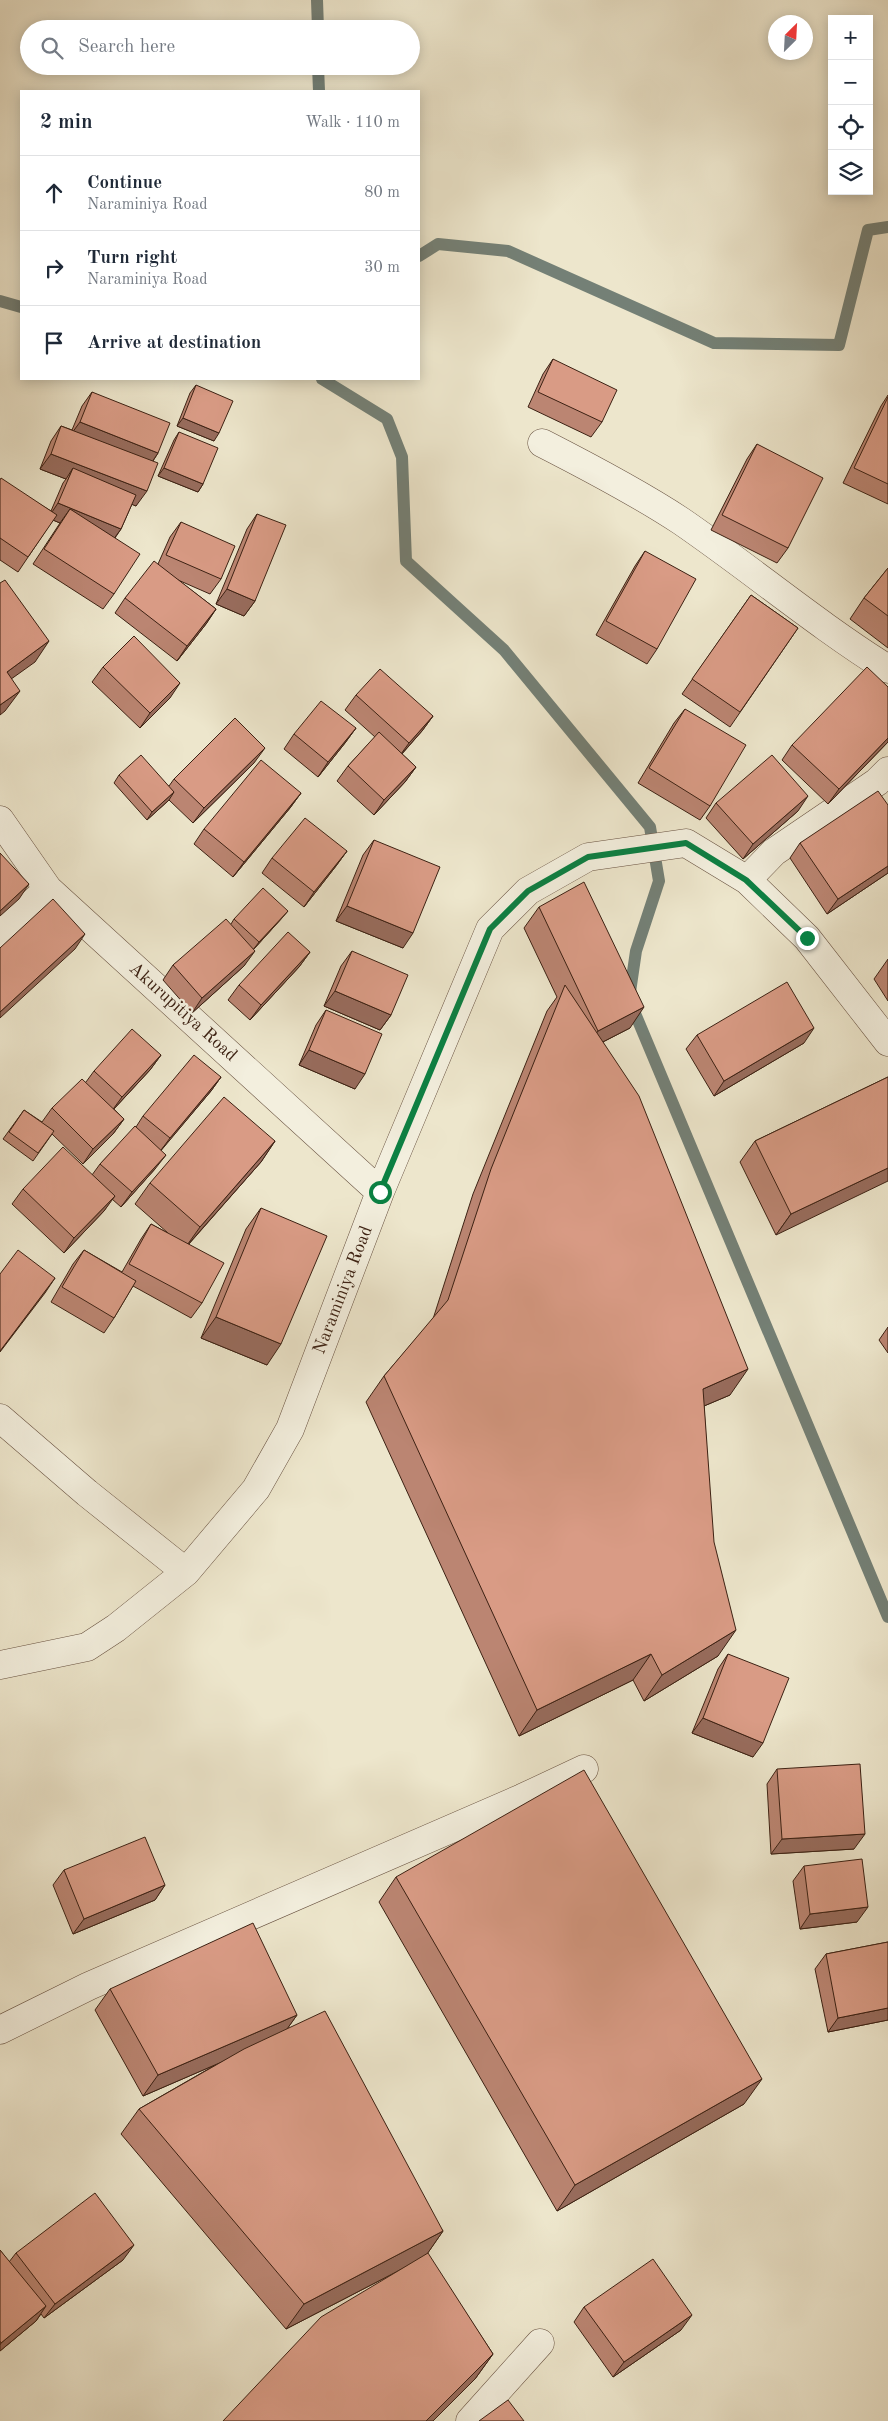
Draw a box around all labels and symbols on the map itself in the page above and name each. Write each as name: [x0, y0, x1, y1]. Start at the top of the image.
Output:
north arrow: [768, 15, 813, 60]
route end: [796, 927, 819, 950]
street label: Akurupitiya Road: [126, 959, 240, 1065]
route start: [369, 1181, 392, 1204]
street label: Naraminiya Road: [310, 1223, 376, 1357]

